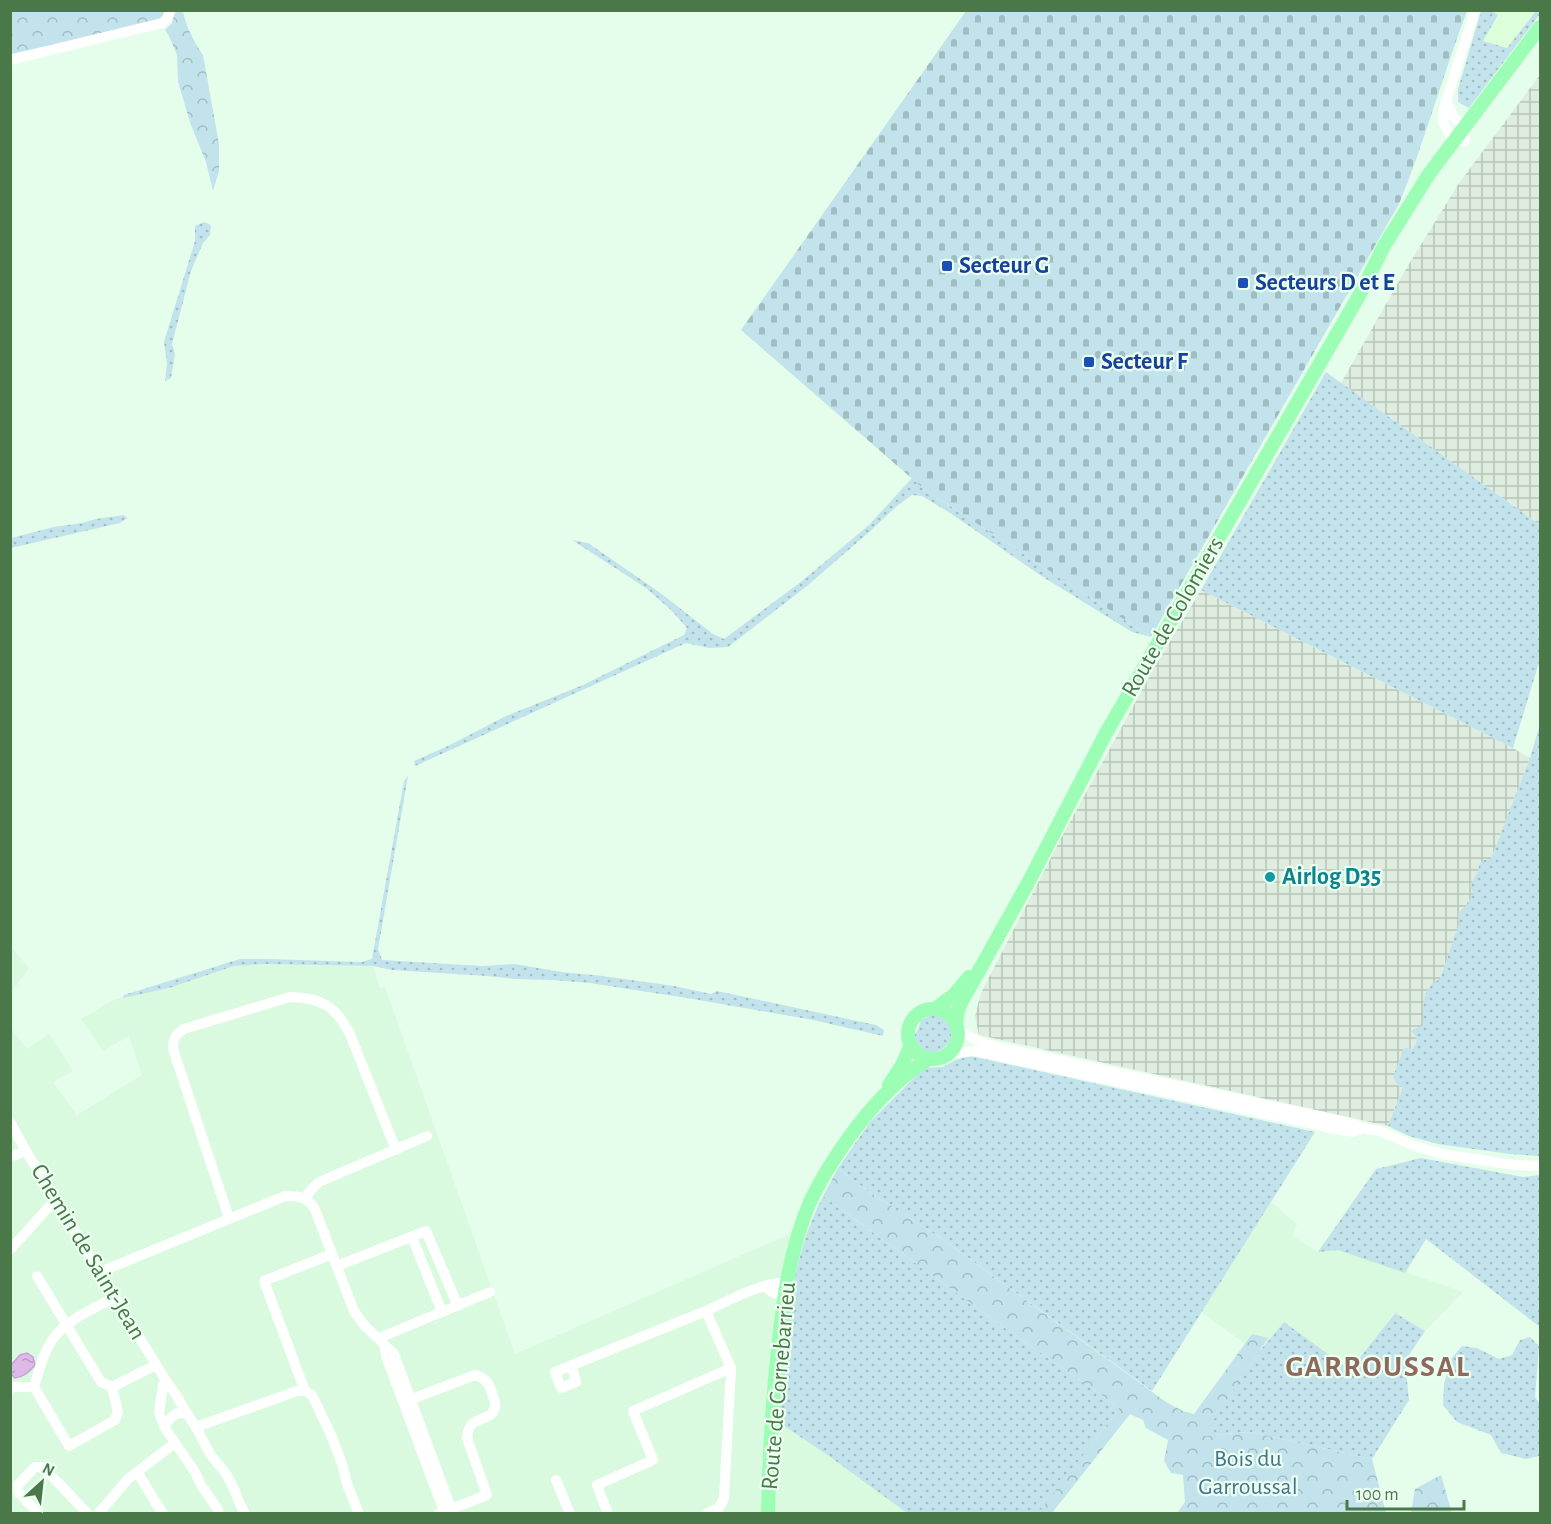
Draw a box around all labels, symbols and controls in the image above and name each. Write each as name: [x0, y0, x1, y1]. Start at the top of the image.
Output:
place label: Secteur G: [959, 254, 1049, 278]
marker: Secteur G: [940, 259, 954, 273]
place label: Secteurs D et E: [1255, 271, 1395, 295]
marker: Secteurs D et E: [1236, 276, 1250, 290]
place label: Secteur F: [1101, 350, 1189, 374]
marker: Secteur F: [1082, 355, 1096, 369]
street label: Route de Colomiers: [1118, 533, 1228, 701]
place label: Airlog D35: [1282, 865, 1381, 889]
marker: Airlog D35: [1263, 870, 1277, 884]
street label: Chemin de Saint-Jean: [26, 1160, 150, 1344]
street label: Route de Cornebarrieu: [758, 1281, 800, 1491]
district label: GARROUSSAL: [1285, 1352, 1471, 1382]
park label: Bois du Garroussal: [1198, 1447, 1298, 1499]
north arrow: [12, 1452, 72, 1512]
text: N: [40, 1460, 57, 1479]
scale bar: [1347, 1473, 1464, 1511]
text: 100 m: [1356, 1486, 1399, 1504]

